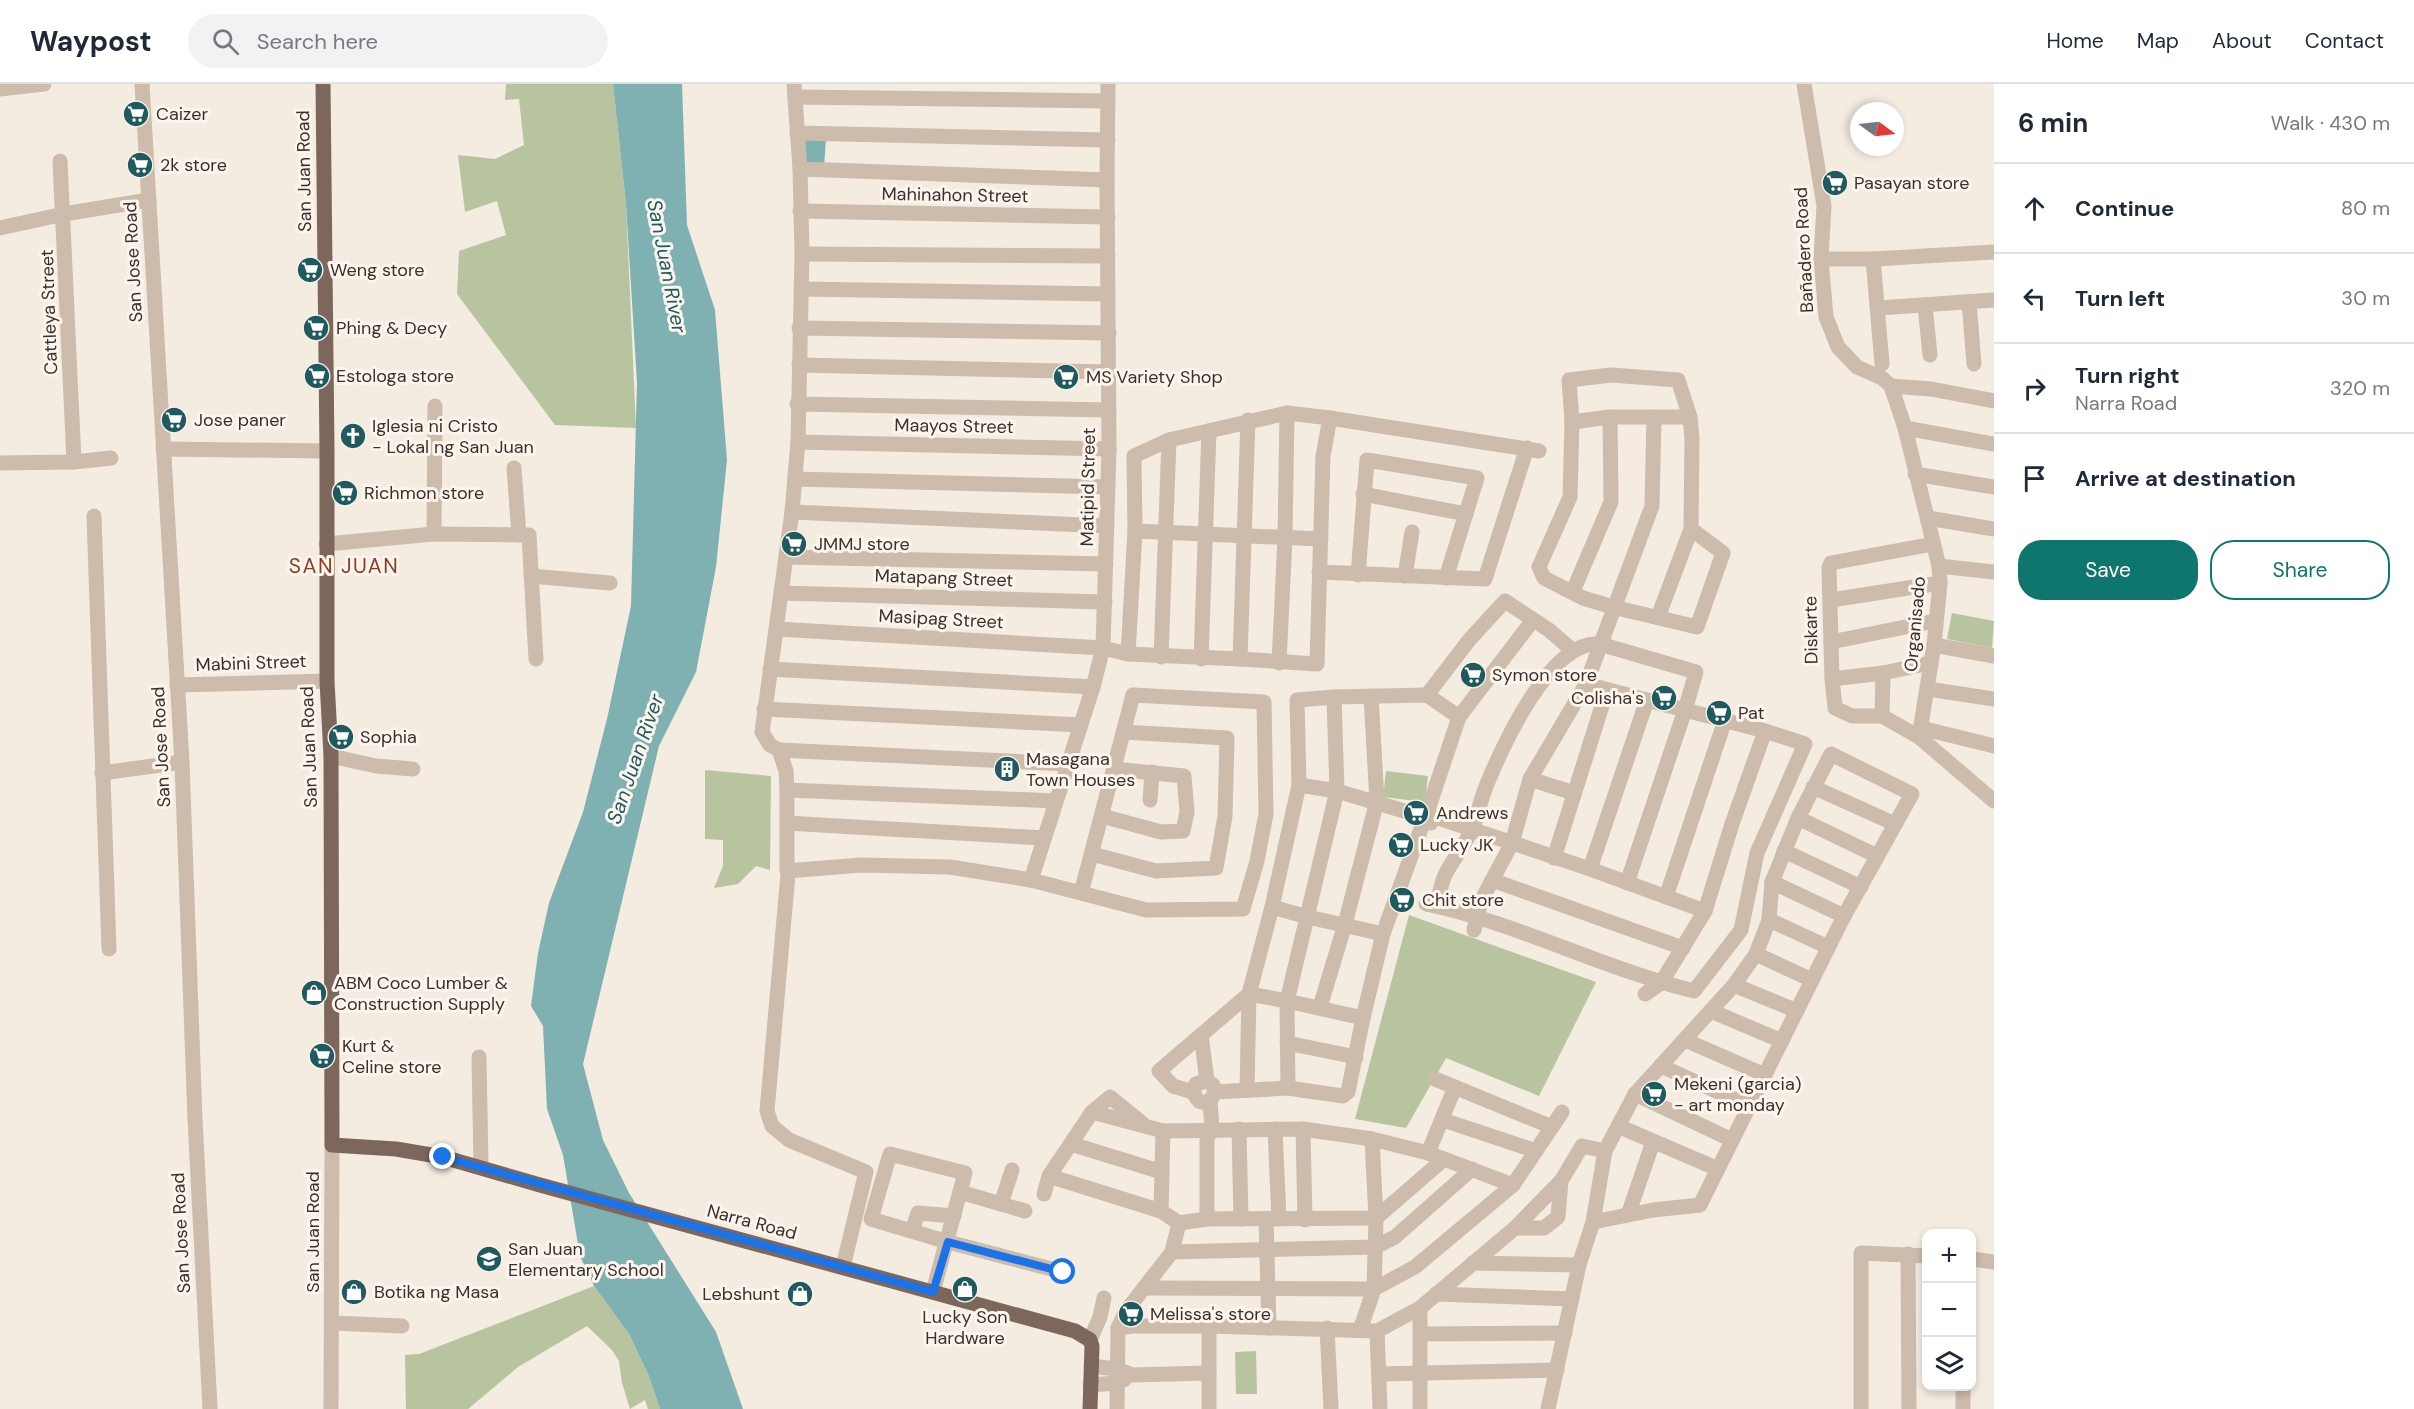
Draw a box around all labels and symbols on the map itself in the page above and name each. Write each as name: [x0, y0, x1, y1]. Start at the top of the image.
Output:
supermarket icon: Caizer: [121, 99, 151, 129]
place label: Caizer: [156, 102, 208, 126]
north arrow: [1850, 102, 1904, 156]
street label: San Juan Road: [291, 110, 317, 232]
supermarket icon: 2k store: [125, 150, 155, 180]
place label: 2k store: [160, 153, 227, 177]
supermarket icon: Pasayan store: [1820, 168, 1850, 198]
place label: Pasayan store: [1854, 171, 1969, 195]
street label: Mahinahon Street: [881, 182, 1029, 208]
street label: Bañadero Road: [1789, 186, 1819, 314]
water label: San Juan River: [641, 197, 693, 335]
street label: San Jose Road: [118, 201, 148, 323]
street label: Cattleya Street: [35, 249, 63, 375]
supermarket icon: Weng store: [295, 255, 325, 285]
place label: Weng store: [330, 258, 425, 282]
supermarket icon: Phing & Decy: [301, 313, 331, 343]
place label: Phing & Decy: [336, 316, 447, 340]
supermarket icon: Estologa store: [302, 361, 332, 391]
supermarket icon: MS Variety Shop: [1051, 362, 1081, 392]
place label: Estologa store: [336, 364, 454, 388]
place label: MS Variety Shop: [1086, 365, 1223, 389]
supermarket icon: Jose paner: [159, 405, 189, 435]
place label: Jose paner: [194, 408, 286, 432]
street label: Maayos Street: [894, 413, 1014, 439]
place label: Iglesia ni Cristo - Lokal ng San Juan: [372, 414, 534, 459]
church icon: Iglesia ni Cristo - Lokal ng San Juan: [338, 421, 368, 451]
street label: Matipid Street: [1075, 427, 1101, 547]
supermarket icon: Richmon store: [330, 478, 360, 508]
place label: Richmon store: [364, 481, 484, 505]
supermarket icon: JMMJ store: [779, 529, 809, 559]
place label: JMMJ store: [814, 532, 910, 556]
district label: SAN JUAN: [289, 552, 399, 580]
street label: Matapang Street: [874, 564, 1014, 592]
street label: Organisado: [1899, 575, 1931, 673]
street label: Diskarte: [1798, 596, 1824, 664]
street label: Masipag Street: [878, 604, 1004, 634]
street label: Mabini Street: [195, 649, 307, 677]
supermarket icon: Symon store: [1458, 660, 1488, 690]
place label: Symon store: [1492, 663, 1597, 687]
supermarket icon: Colisha's: [1649, 683, 1679, 713]
street label: San Jose Road: [146, 686, 176, 808]
street label: San Juan Road: [295, 686, 323, 808]
place label: Colisha's: [1571, 686, 1644, 710]
water label: San Juan River: [601, 690, 669, 827]
supermarket icon: Pat: [1704, 698, 1734, 728]
place label: Pat: [1738, 701, 1765, 725]
supermarket icon: Sophia: [326, 722, 356, 752]
place label: Sophia: [360, 725, 417, 749]
place label: Masagana Town Houses: [1026, 747, 1135, 792]
building icon: Masagana Town Houses: [992, 754, 1022, 784]
supermarket icon: Andrews: [1401, 798, 1431, 828]
place label: Andrews: [1436, 801, 1509, 825]
supermarket icon: Lucky JK: [1386, 830, 1416, 860]
place label: Lucky JK: [1420, 833, 1494, 857]
supermarket icon: Chit store: [1387, 885, 1417, 915]
place label: Chit store: [1422, 888, 1504, 912]
place label: ABM Coco Lumber & Construction Supply: [334, 971, 508, 1016]
shop icon: ABM Coco Lumber & Construction Supply: [299, 978, 329, 1008]
place label: Kurt & Celine store: [342, 1034, 441, 1079]
supermarket icon: Kurt & Celine store: [307, 1041, 337, 1071]
place label: Mekeni (garcia) - art monday: [1674, 1072, 1801, 1117]
supermarket icon: Mekeni (garcia) - art monday: [1639, 1079, 1669, 1109]
route end: [429, 1143, 455, 1169]
street label: San Juan Road: [301, 1171, 325, 1293]
street label: San Jose Road: [166, 1172, 196, 1294]
street label: Narra Road: [704, 1198, 800, 1246]
place label: San Juan Elementary School: [508, 1237, 664, 1282]
school or university icon: San Juan Elementary School: [474, 1244, 504, 1274]
route start: [1049, 1258, 1075, 1284]
shop icon: Lucky Son Hardware: [950, 1274, 980, 1304]
shop icon: Botika ng Masa: [339, 1277, 369, 1307]
shop icon: Lebshunt: [785, 1279, 815, 1309]
place label: Botika ng Masa: [374, 1280, 499, 1304]
place label: Lebshunt: [702, 1282, 780, 1306]
supermarket icon: Melissa's store: [1116, 1299, 1146, 1329]
place label: Melissa's store: [1150, 1302, 1271, 1326]
place label: Lucky Son Hardware: [922, 1305, 1008, 1350]

